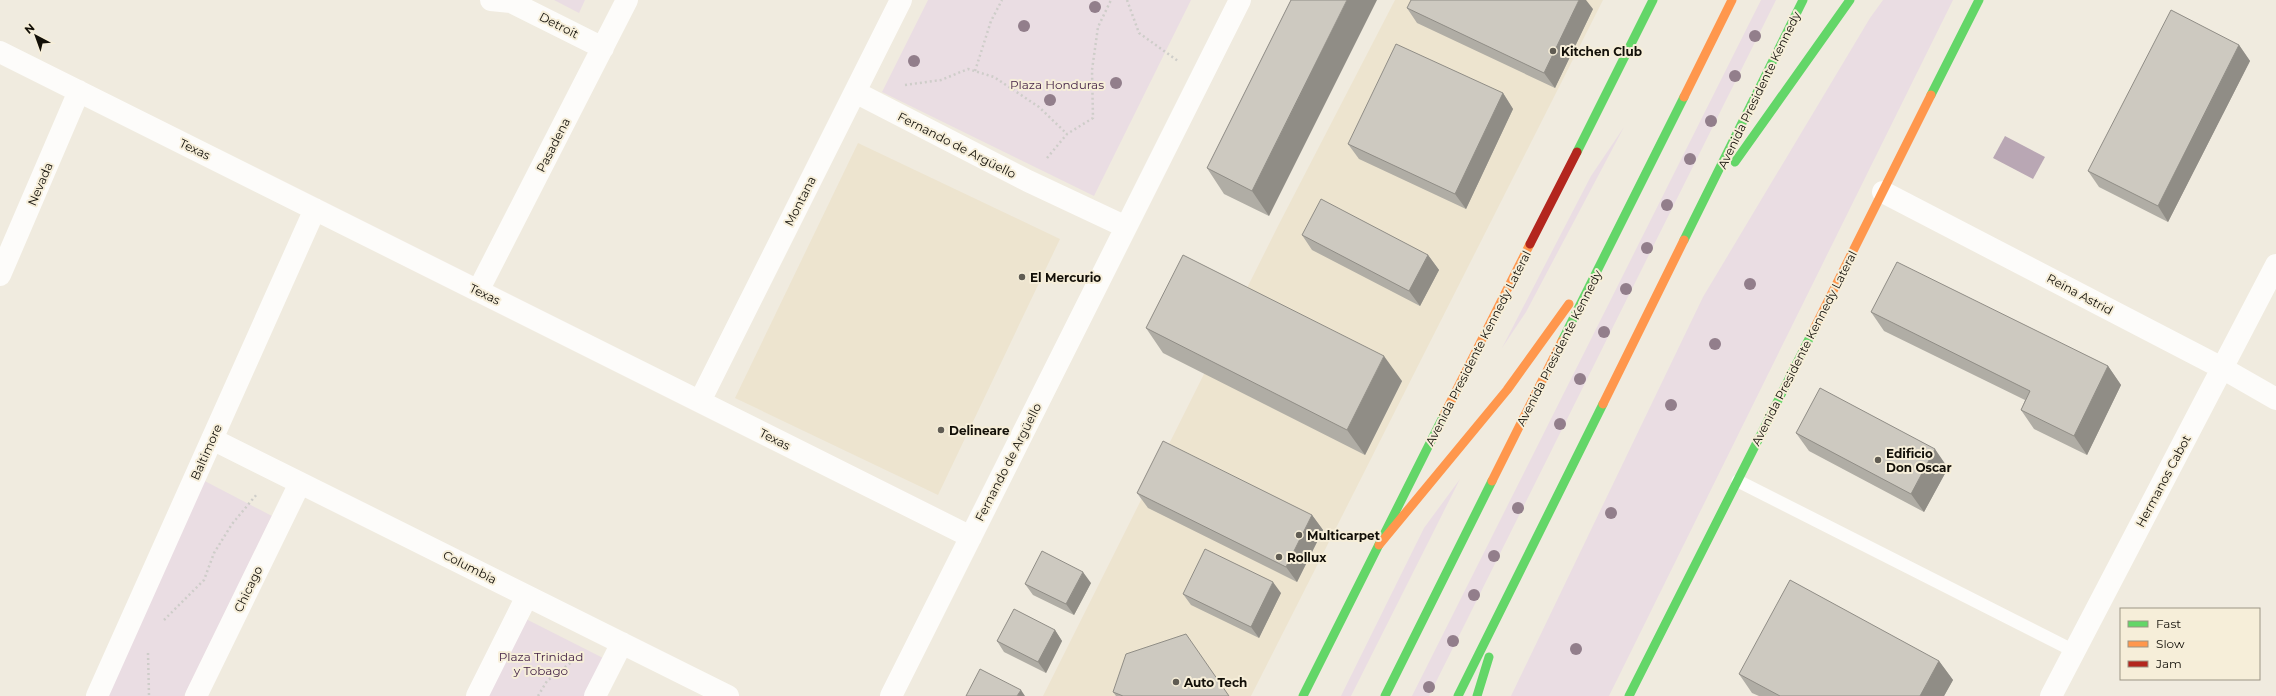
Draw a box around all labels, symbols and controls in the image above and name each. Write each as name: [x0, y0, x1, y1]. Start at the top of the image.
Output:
street label: Detroit: [537, 9, 581, 41]
street label: Avenida Presidente Kennedy: [1714, 9, 1804, 171]
north arrow: [16, 16, 56, 56]
text: N: [21, 20, 37, 37]
place label: Kitchen Club: [1561, 44, 1642, 59]
marker: Kitchen Club: [1548, 46, 1558, 56]
park label: Plaza Honduras: [1010, 77, 1104, 92]
street label: Fernando de Argüello: [895, 109, 1019, 181]
street label: Pasadena: [533, 115, 573, 175]
street label: Texas: [177, 135, 213, 163]
street label: Nevada: [24, 160, 56, 208]
street label: Montana: [781, 174, 819, 228]
street label: Avenida Presidente Kennedy Lateral: [1422, 248, 1534, 448]
street label: Avenida Presidente Kennedy Lateral: [1748, 248, 1860, 448]
street label: Avenida Presidente Kennedy: [1513, 267, 1605, 428]
place label: El Mercurio: [1030, 270, 1101, 285]
street label: Reina Astrid: [2044, 270, 2116, 318]
marker: El Mercurio: [1017, 272, 1027, 282]
street label: Texas: [467, 280, 503, 308]
street label: Fernando de Argüello: [972, 400, 1044, 524]
street label: Baltimore: [187, 422, 225, 482]
place label: Delineare: [949, 423, 1010, 438]
street label: Texas: [757, 425, 793, 453]
marker: Delineare: [936, 425, 946, 435]
street label: Hermanos Cabot: [2132, 432, 2194, 530]
place label: Edificio Don Oscar: [1886, 446, 1952, 475]
marker: Edificio Don Oscar: [1873, 455, 1883, 465]
place label: Multicarpet: [1307, 528, 1381, 543]
marker: Multicarpet: [1294, 530, 1304, 540]
street label: Columbia: [441, 547, 499, 587]
place label: Rollux: [1287, 550, 1327, 565]
marker: Rollux: [1274, 552, 1284, 562]
street label: Chicago: [230, 563, 266, 615]
legend: [2120, 608, 2260, 680]
text: Fast: [2156, 616, 2181, 631]
text: Slow: [2156, 636, 2185, 651]
park label: Plaza Trinidad y Tobago: [499, 649, 583, 678]
text: Jam: [2155, 656, 2182, 671]
place label: Auto Tech: [1183, 675, 1247, 690]
marker: Auto Tech: [1171, 677, 1181, 687]

